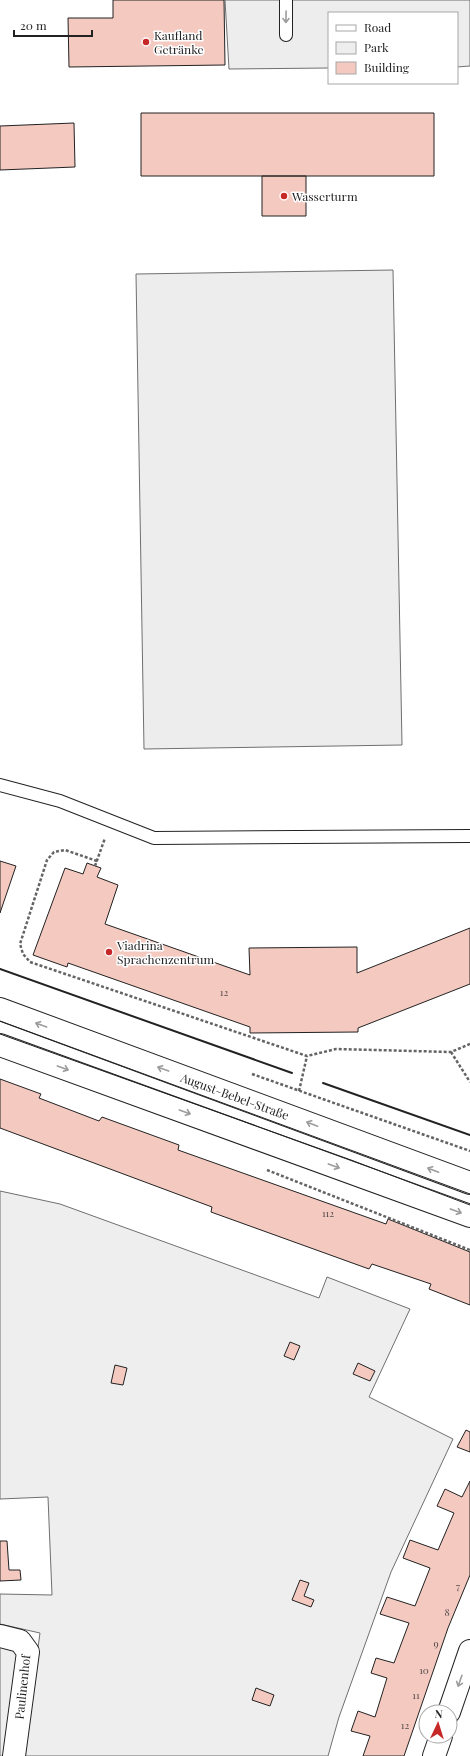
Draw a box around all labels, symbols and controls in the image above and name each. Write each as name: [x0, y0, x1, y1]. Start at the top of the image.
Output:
one-way arrow: [282, 10, 290, 23]
scale bar: [14, 12, 92, 38]
legend: [328, 12, 458, 84]
text: 20 m: [20, 17, 47, 33]
text: Road: [364, 19, 391, 35]
place label: Kaufland Getränke: [154, 27, 204, 57]
marker: Kaufland Getränke: [141, 37, 151, 47]
text: Park: [364, 39, 389, 55]
text: Building: [364, 59, 410, 75]
place label: Wasserturm: [291, 188, 358, 204]
marker: Wasserturm: [279, 191, 289, 201]
place label: Viadrina Sprachenzentrum: [116, 937, 214, 967]
marker: Viadrina Sprachenzentrum: [104, 947, 114, 957]
house number: 12: [220, 985, 228, 999]
one-way arrow: [36, 1020, 48, 1028]
one-way arrow: [57, 1064, 69, 1072]
one-way arrow: [158, 1065, 170, 1073]
street label: August-Bebel-Straße: [178, 1069, 291, 1123]
one-way arrow: [179, 1109, 192, 1116]
one-way arrow: [305, 1120, 318, 1127]
one-way arrow: [327, 1162, 339, 1170]
one-way arrow: [428, 1165, 440, 1173]
house number: 112: [322, 1206, 334, 1220]
one-way arrow: [449, 1207, 461, 1215]
house number: 7: [456, 1579, 460, 1593]
house number: 8: [444, 1605, 450, 1619]
house number: 9: [433, 1636, 439, 1650]
street label: Paulinenhof: [11, 1653, 33, 1720]
house number: 10: [419, 1663, 429, 1677]
one-way arrow: [455, 1675, 463, 1687]
house number: 11: [412, 1688, 420, 1702]
north arrow: [418, 1704, 458, 1744]
text: N: [434, 1706, 443, 1721]
house number: 12: [401, 1718, 409, 1732]

